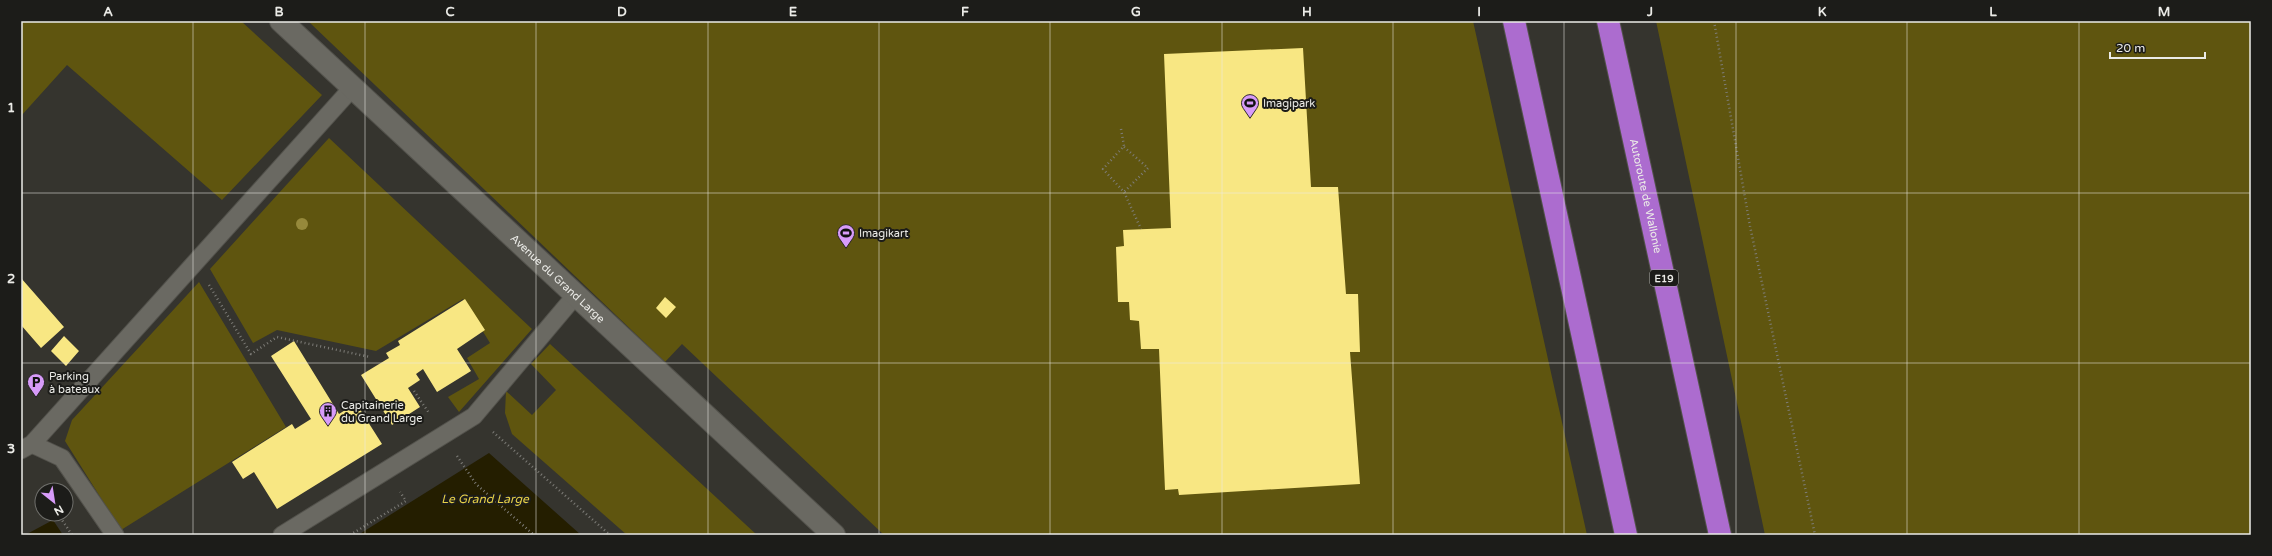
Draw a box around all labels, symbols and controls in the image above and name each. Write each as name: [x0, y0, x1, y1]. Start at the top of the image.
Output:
text: A: [103, 4, 113, 20]
text: B: [274, 4, 284, 20]
text: C: [445, 4, 455, 20]
text: D: [617, 4, 627, 20]
text: E: [789, 4, 797, 20]
text: F: [961, 4, 969, 20]
text: G: [1131, 4, 1141, 20]
text: H: [1302, 4, 1312, 20]
text: I: [1477, 4, 1481, 20]
text: J: [1646, 4, 1653, 20]
text: K: [1818, 4, 1827, 20]
text: L: [1989, 4, 1997, 20]
text: M: [2158, 4, 2170, 20]
scale bar: [2110, 34, 2205, 60]
text: 20 m: [2116, 41, 2145, 55]
sports icon: Imagipark: [1240, 93, 1260, 118]
place label: Imagipark: [1263, 97, 1315, 110]
text: 1: [7, 100, 15, 116]
street label: Autoroute de Wallonie: [1627, 137, 1664, 255]
sports icon: Imagikart: [836, 223, 856, 248]
place label: Imagikart: [859, 227, 908, 240]
street label: Avenue du Grand Large: [508, 232, 607, 326]
road number: E19: [1650, 270, 1678, 286]
text: 2: [7, 271, 15, 287]
place label: Parking à bateaux: [49, 370, 100, 396]
parking icon: Parking à bateaux: [26, 372, 46, 397]
place label: Capitainerie du Grand Large: [341, 399, 422, 425]
building icon: Capitainerie du Grand Large: [318, 401, 338, 426]
text: 3: [7, 441, 15, 457]
north arrow: [34, 482, 74, 522]
water label: Le Grand Large: [441, 492, 530, 506]
text: N: [52, 502, 66, 518]

